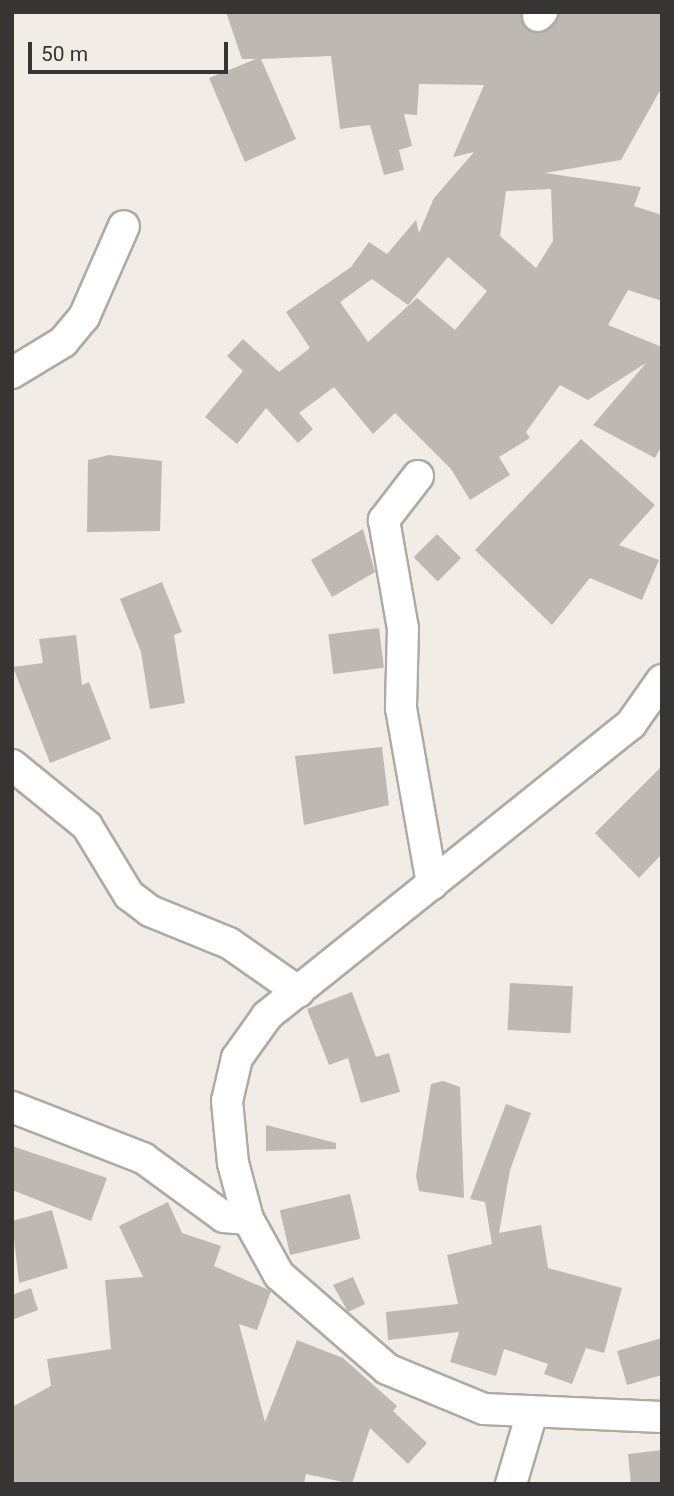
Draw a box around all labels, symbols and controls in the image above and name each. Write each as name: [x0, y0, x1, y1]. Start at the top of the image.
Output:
scale bar: [32, 28, 231, 72]
text: 50 m: [41, 42, 88, 66]

